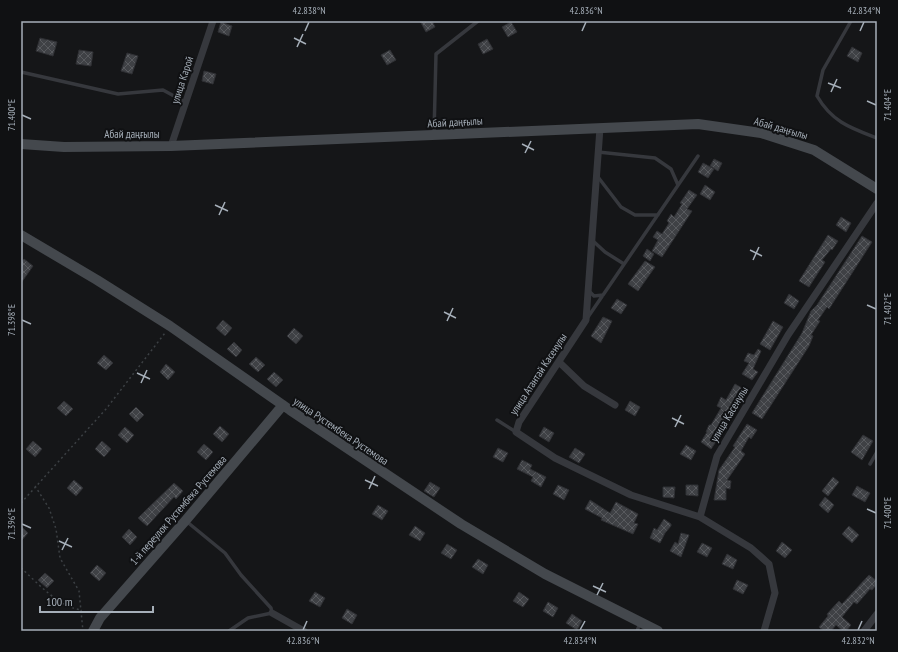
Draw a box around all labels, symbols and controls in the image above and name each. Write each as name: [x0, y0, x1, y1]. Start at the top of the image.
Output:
text: 42.838°N: [292, 4, 326, 17]
text: 42.836°N: [569, 4, 603, 17]
text: 42.834°N: [847, 4, 881, 17]
street label: улица Карой: [168, 54, 196, 106]
text: 71.404°E: [881, 89, 894, 121]
text: 71.400°E: [5, 99, 18, 131]
street label: Абай даңғылы: [427, 114, 483, 130]
street label: Абай даңғылы: [752, 114, 810, 142]
street label: Абай даңғылы: [104, 127, 160, 141]
text: 71.402°E: [881, 293, 894, 325]
text: 71.398°E: [5, 304, 18, 336]
street label: улица Атантай Касенулы: [506, 330, 570, 417]
street label: улица Касенулы: [707, 384, 751, 444]
street label: улица Рустембека Рустемова: [291, 394, 391, 468]
street label: 1-й переулок Рустембека Рустемова: [127, 452, 229, 568]
text: 71.400°E: [881, 497, 894, 529]
text: 71.396°E: [5, 508, 18, 540]
scale bar: [40, 588, 153, 614]
text: 100 m: [46, 594, 73, 609]
text: 42.836°N: [286, 634, 320, 647]
text: 42.834°N: [563, 634, 597, 647]
text: 42.832°N: [841, 634, 875, 647]

